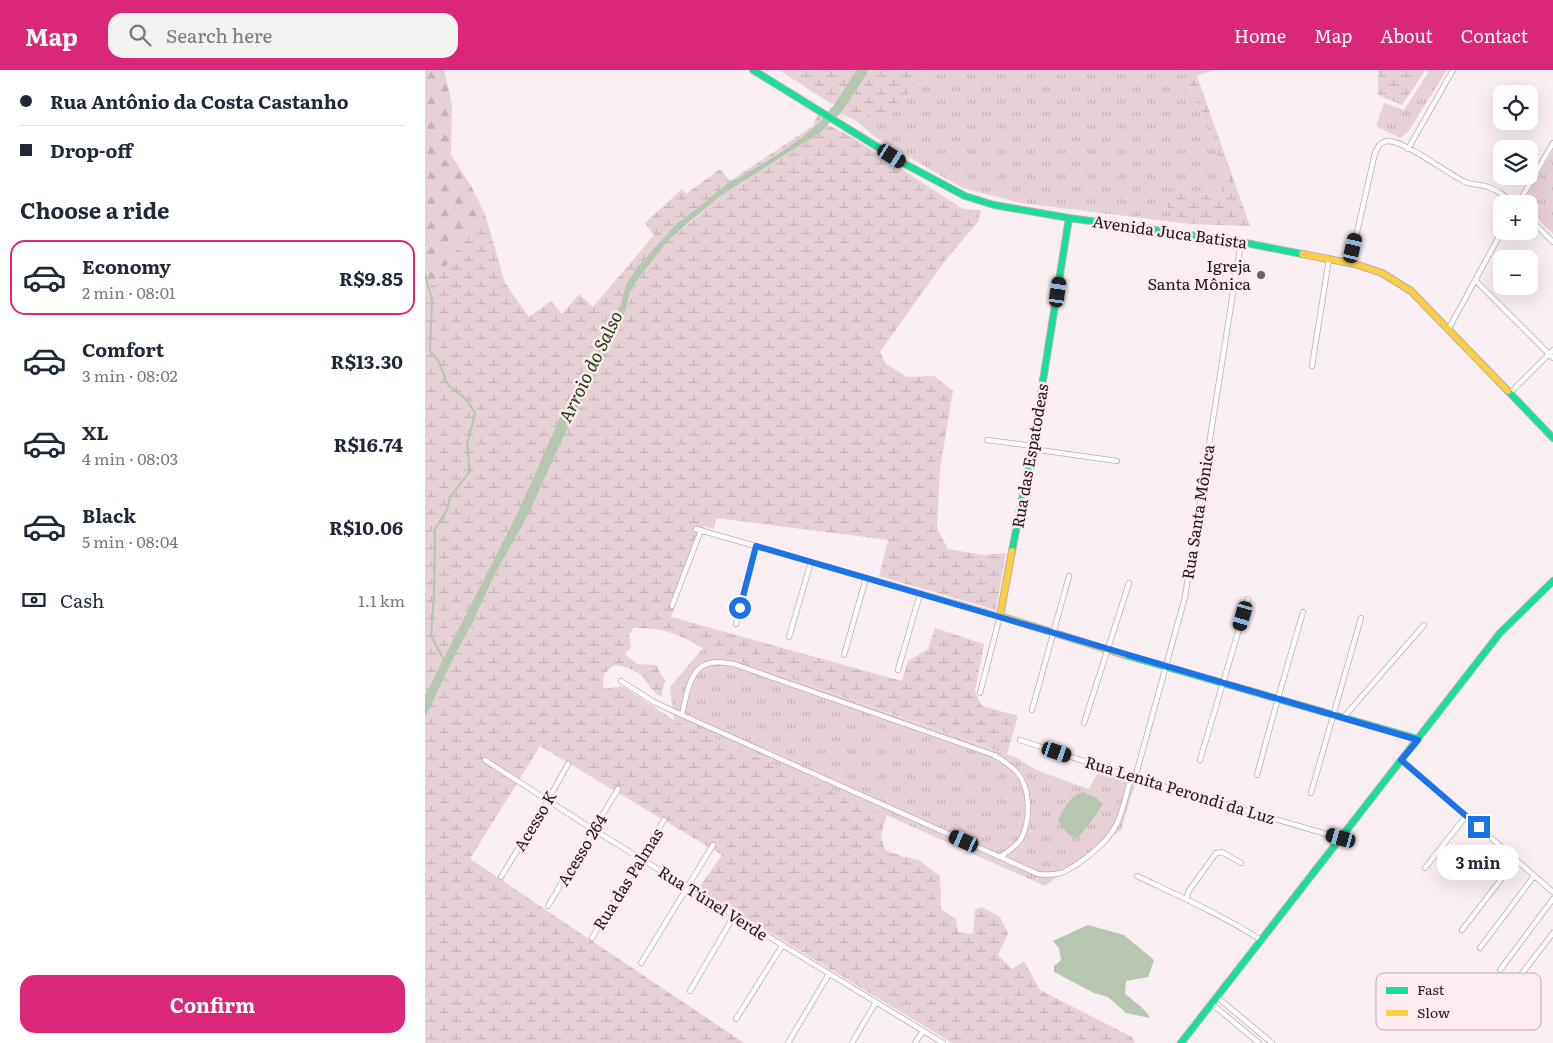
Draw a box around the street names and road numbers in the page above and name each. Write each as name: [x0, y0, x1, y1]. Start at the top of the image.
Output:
street label: Avenida Juca Batista: [1091, 208, 1249, 254]
street label: Rua das Espatodeas: [1004, 382, 1054, 530]
street label: Rua Santa Mônica: [1174, 442, 1220, 581]
street label: Rua Lenita Perondi da Luz: [1082, 749, 1278, 829]
street label: Acesso K: [507, 786, 562, 855]
street label: Acesso 264: [550, 809, 612, 890]
street label: Rua das Palmas: [586, 823, 668, 934]
street label: Rua Túnel Verde: [654, 859, 773, 946]

